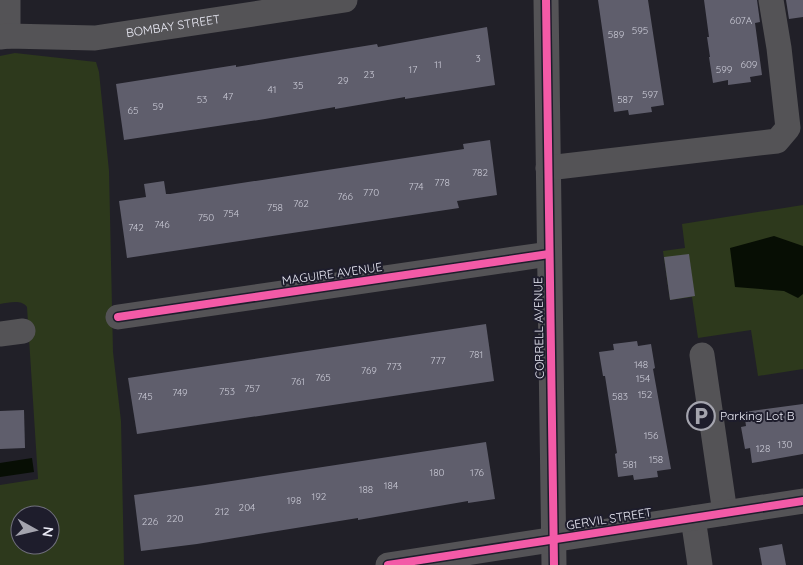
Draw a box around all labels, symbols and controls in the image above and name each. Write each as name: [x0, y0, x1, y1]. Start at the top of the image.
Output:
street label: BOMBAY STREET: [125, 11, 221, 40]
house number: 607A: [730, 14, 753, 27]
house number: 595: [632, 24, 648, 37]
house number: 589: [608, 28, 625, 41]
house number: 3: [475, 52, 481, 65]
house number: 11: [434, 58, 442, 71]
house number: 609: [741, 58, 758, 71]
house number: 17: [409, 63, 417, 76]
house number: 599: [716, 63, 733, 76]
house number: 23: [364, 68, 374, 81]
house number: 29: [337, 74, 349, 87]
house number: 35: [293, 79, 303, 92]
house number: 41: [268, 83, 276, 96]
house number: 597: [642, 88, 658, 101]
house number: 47: [223, 90, 233, 103]
house number: 53: [197, 93, 207, 106]
house number: 587: [617, 93, 633, 106]
house number: 59: [152, 100, 164, 113]
house number: 65: [128, 104, 138, 117]
house number: 782: [472, 166, 488, 179]
house number: 778: [434, 176, 450, 189]
house number: 774: [408, 180, 424, 193]
house number: 770: [363, 186, 379, 199]
house number: 766: [337, 190, 353, 203]
house number: 762: [293, 197, 309, 210]
house number: 758: [267, 201, 283, 214]
house number: 754: [223, 207, 239, 220]
house number: 750: [198, 211, 214, 224]
house number: 746: [154, 218, 170, 231]
house number: 742: [128, 221, 144, 234]
street label: MAGUIRE AVENUE: [281, 259, 383, 288]
street label: CORRELL AVENUE: [530, 277, 547, 379]
house number: 781: [469, 348, 483, 361]
house number: 777: [430, 354, 446, 367]
house number: 148: [634, 358, 648, 371]
house number: 773: [386, 360, 402, 373]
house number: 769: [361, 364, 377, 377]
house number: 765: [315, 371, 331, 384]
house number: 154: [636, 372, 650, 385]
house number: 761: [291, 375, 305, 388]
house number: 757: [244, 382, 260, 395]
house number: 753: [219, 385, 235, 398]
house number: 749: [172, 386, 188, 399]
house number: 152: [638, 388, 653, 401]
house number: 745: [137, 390, 153, 403]
house number: 583: [612, 390, 628, 403]
parking icon: Parking Lot B: [686, 401, 716, 431]
place label: Parking Lot B: [720, 408, 795, 423]
house number: 156: [644, 429, 659, 442]
house number: 130: [778, 438, 792, 451]
house number: 128: [756, 442, 770, 455]
house number: 158: [649, 453, 663, 466]
house number: 581: [623, 458, 637, 471]
house number: 180: [429, 466, 445, 479]
house number: 176: [470, 466, 485, 479]
house number: 184: [384, 479, 398, 492]
house number: 188: [359, 483, 373, 496]
house number: 192: [312, 490, 327, 503]
house number: 198: [287, 494, 301, 507]
house number: 204: [239, 501, 255, 514]
street label: GERVIL STREET: [565, 504, 653, 533]
north arrow: [10, 505, 60, 555]
house number: 212: [215, 505, 230, 518]
house number: 220: [166, 512, 184, 525]
house number: 226: [142, 515, 159, 528]
text: N: [38, 525, 58, 538]

